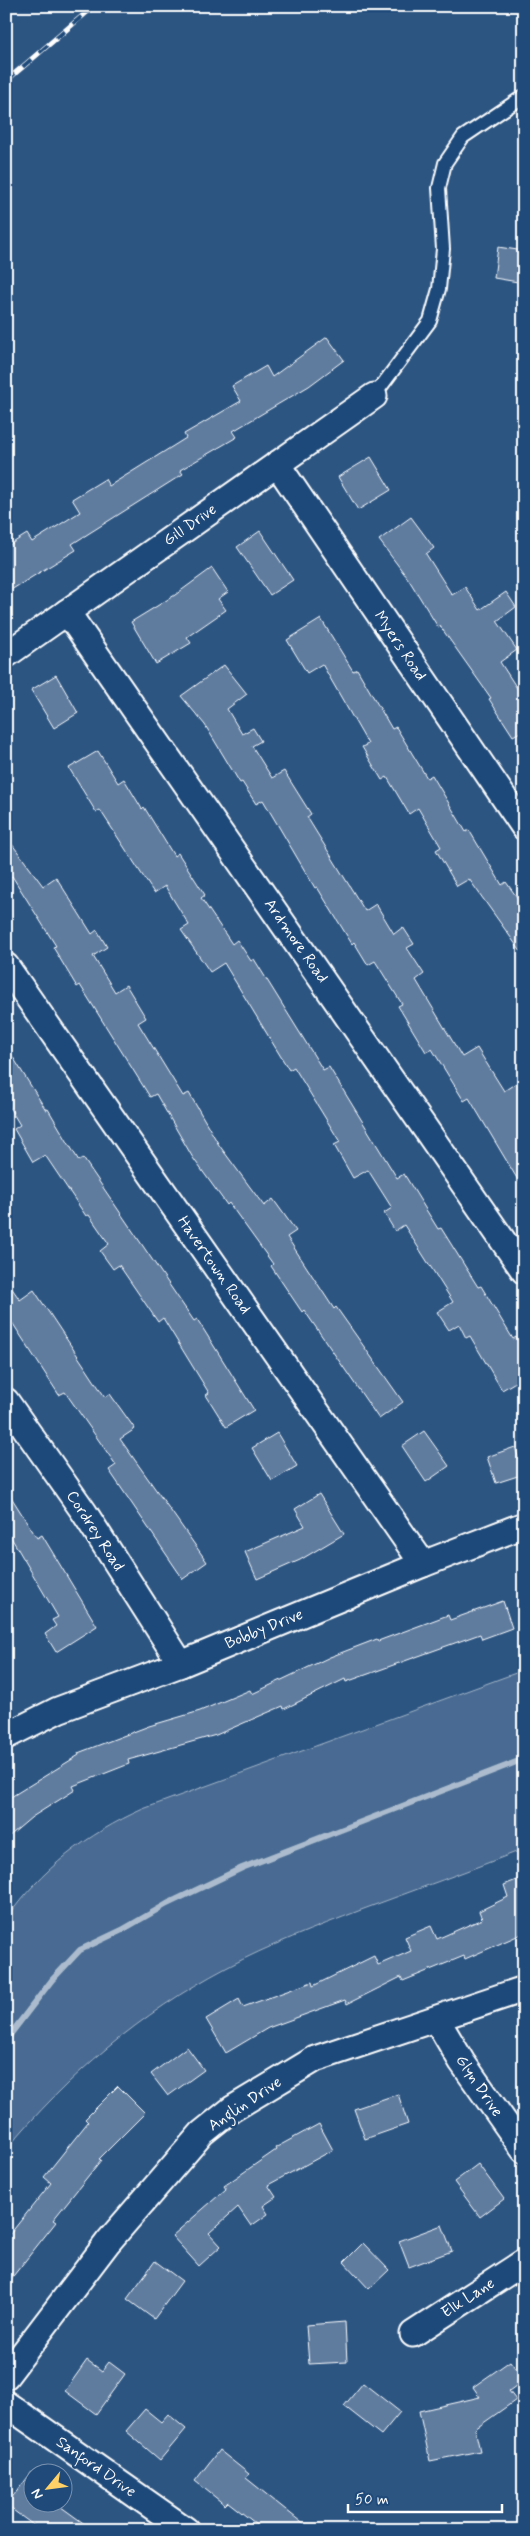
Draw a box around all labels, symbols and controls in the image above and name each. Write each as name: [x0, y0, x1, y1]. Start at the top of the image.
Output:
street label: Gill Drive: [159, 499, 221, 551]
street label: Myers Road: [369, 607, 431, 685]
street label: Ardmore Road: [259, 895, 333, 987]
street label: Havertown Road: [172, 1212, 256, 1318]
street label: Cordrey Road: [61, 1487, 129, 1575]
street label: Bobby Drive: [222, 1604, 306, 1654]
street label: Glyn Drive: [451, 2051, 507, 2121]
street label: Anglin Drive: [204, 2072, 286, 2137]
street label: Elk Lane: [437, 2273, 499, 2323]
street label: Sanford Drive: [51, 2432, 140, 2504]
north arrow: [22, 2464, 72, 2514]
scale bar: [348, 2481, 501, 2513]
text: N: [27, 2485, 48, 2502]
text: 50 m: [355, 2490, 389, 2510]

